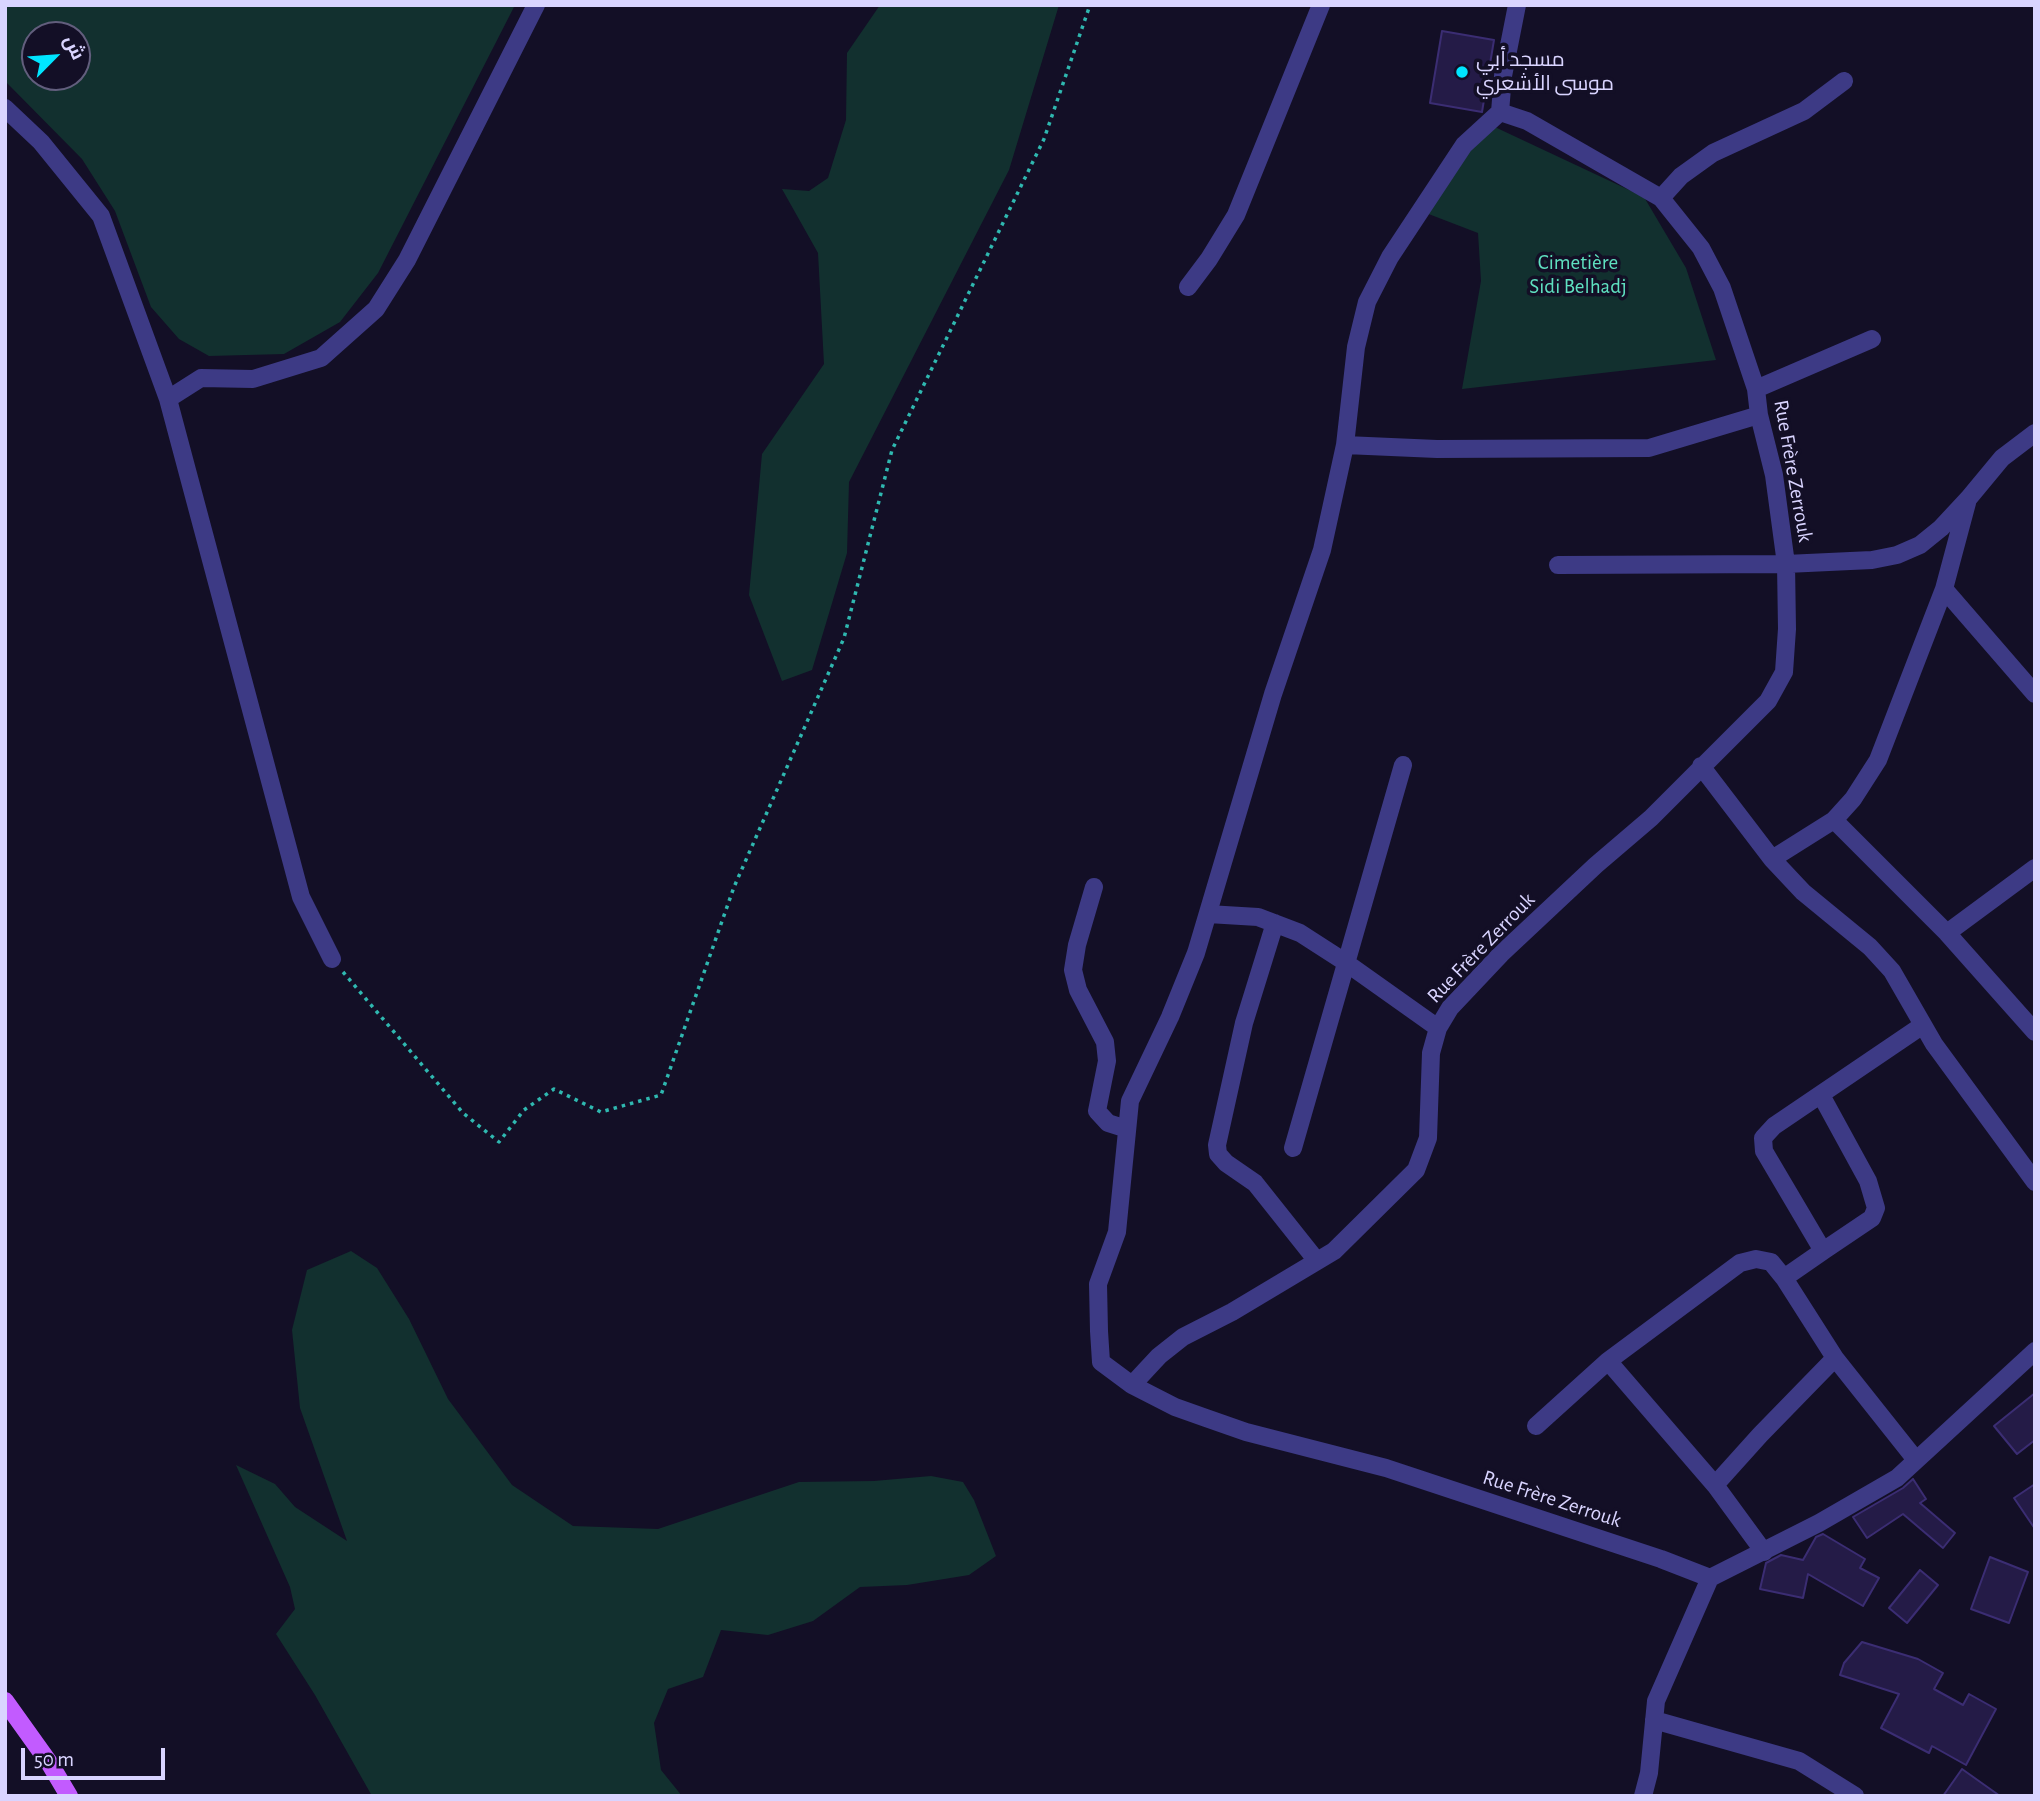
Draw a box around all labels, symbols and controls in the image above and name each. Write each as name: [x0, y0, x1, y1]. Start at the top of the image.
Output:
north arrow: [21, 21, 91, 91]
text: ش: [60, 33, 87, 63]
place label: مسجد أبي موسى الأشعري: [1476, 47, 1614, 97]
marker: مسجد أبي موسى الأشعري: [1454, 64, 1470, 80]
park label: Cimetière Sidi Belhadj: [1529, 250, 1627, 300]
street label: Rue Frère Zerrouk: [1768, 398, 1818, 544]
street label: Rue Frère Zerrouk: [1422, 887, 1540, 1009]
street label: Rue Frère Zerrouk: [1480, 1465, 1624, 1533]
scale bar: [24, 1734, 168, 1778]
text: 50 m: [34, 1749, 74, 1770]

